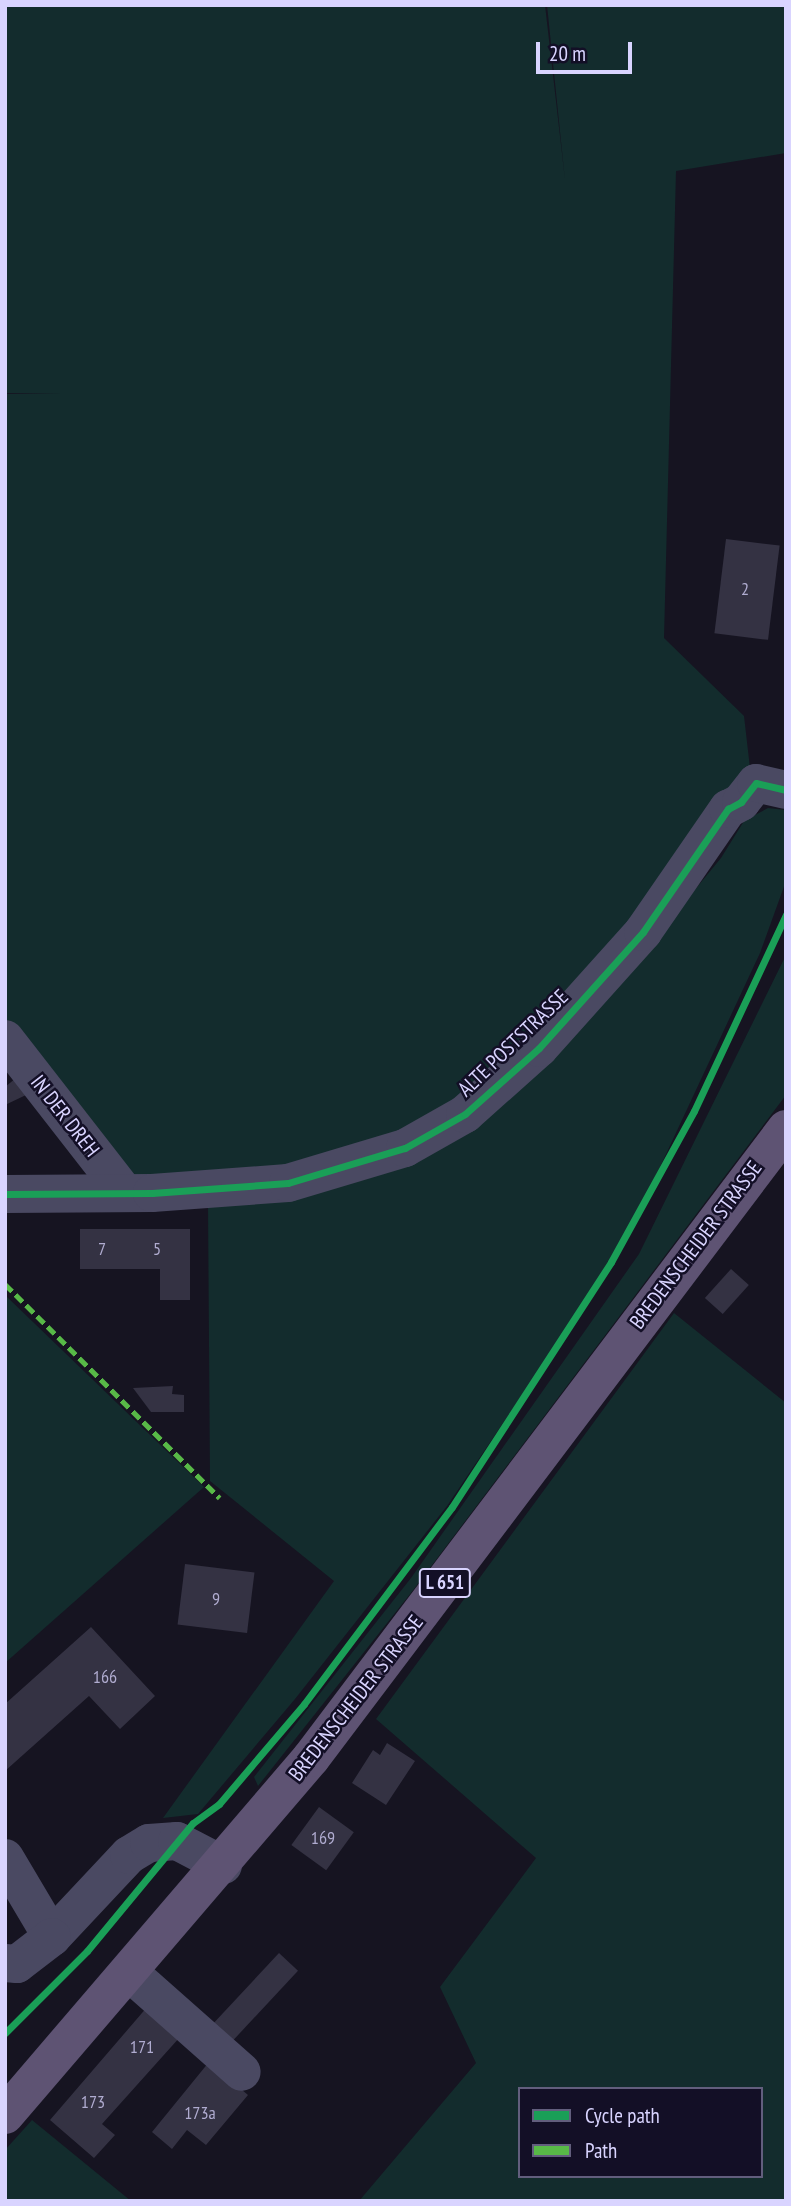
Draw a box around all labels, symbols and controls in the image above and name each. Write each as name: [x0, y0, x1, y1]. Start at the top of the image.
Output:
scale bar: [539, 28, 635, 72]
text: 20 m: [549, 40, 586, 67]
house number: 2: [741, 578, 749, 600]
street label: ALTE POSTSTRASSE: [453, 984, 573, 1102]
street label: IN DER DREH: [25, 1070, 105, 1162]
street label: BREDENSCHEIDER STRASSE: [625, 1156, 767, 1334]
house number: 7: [98, 1238, 106, 1260]
house number: 5: [153, 1238, 161, 1260]
road number: L 651: [417, 1568, 473, 1598]
house number: 9: [212, 1588, 220, 1610]
street label: BREDENSCHEIDER STRASSE: [283, 1610, 429, 1786]
house number: 166: [93, 1666, 117, 1688]
house number: 169: [311, 1827, 335, 1849]
house number: 171: [130, 2036, 154, 2058]
legend: [518, 2087, 763, 2178]
house number: 173: [81, 2091, 105, 2113]
house number: 173a: [184, 2102, 216, 2124]
text: Cycle path: [585, 2102, 660, 2129]
text: Path: [585, 2137, 617, 2164]

